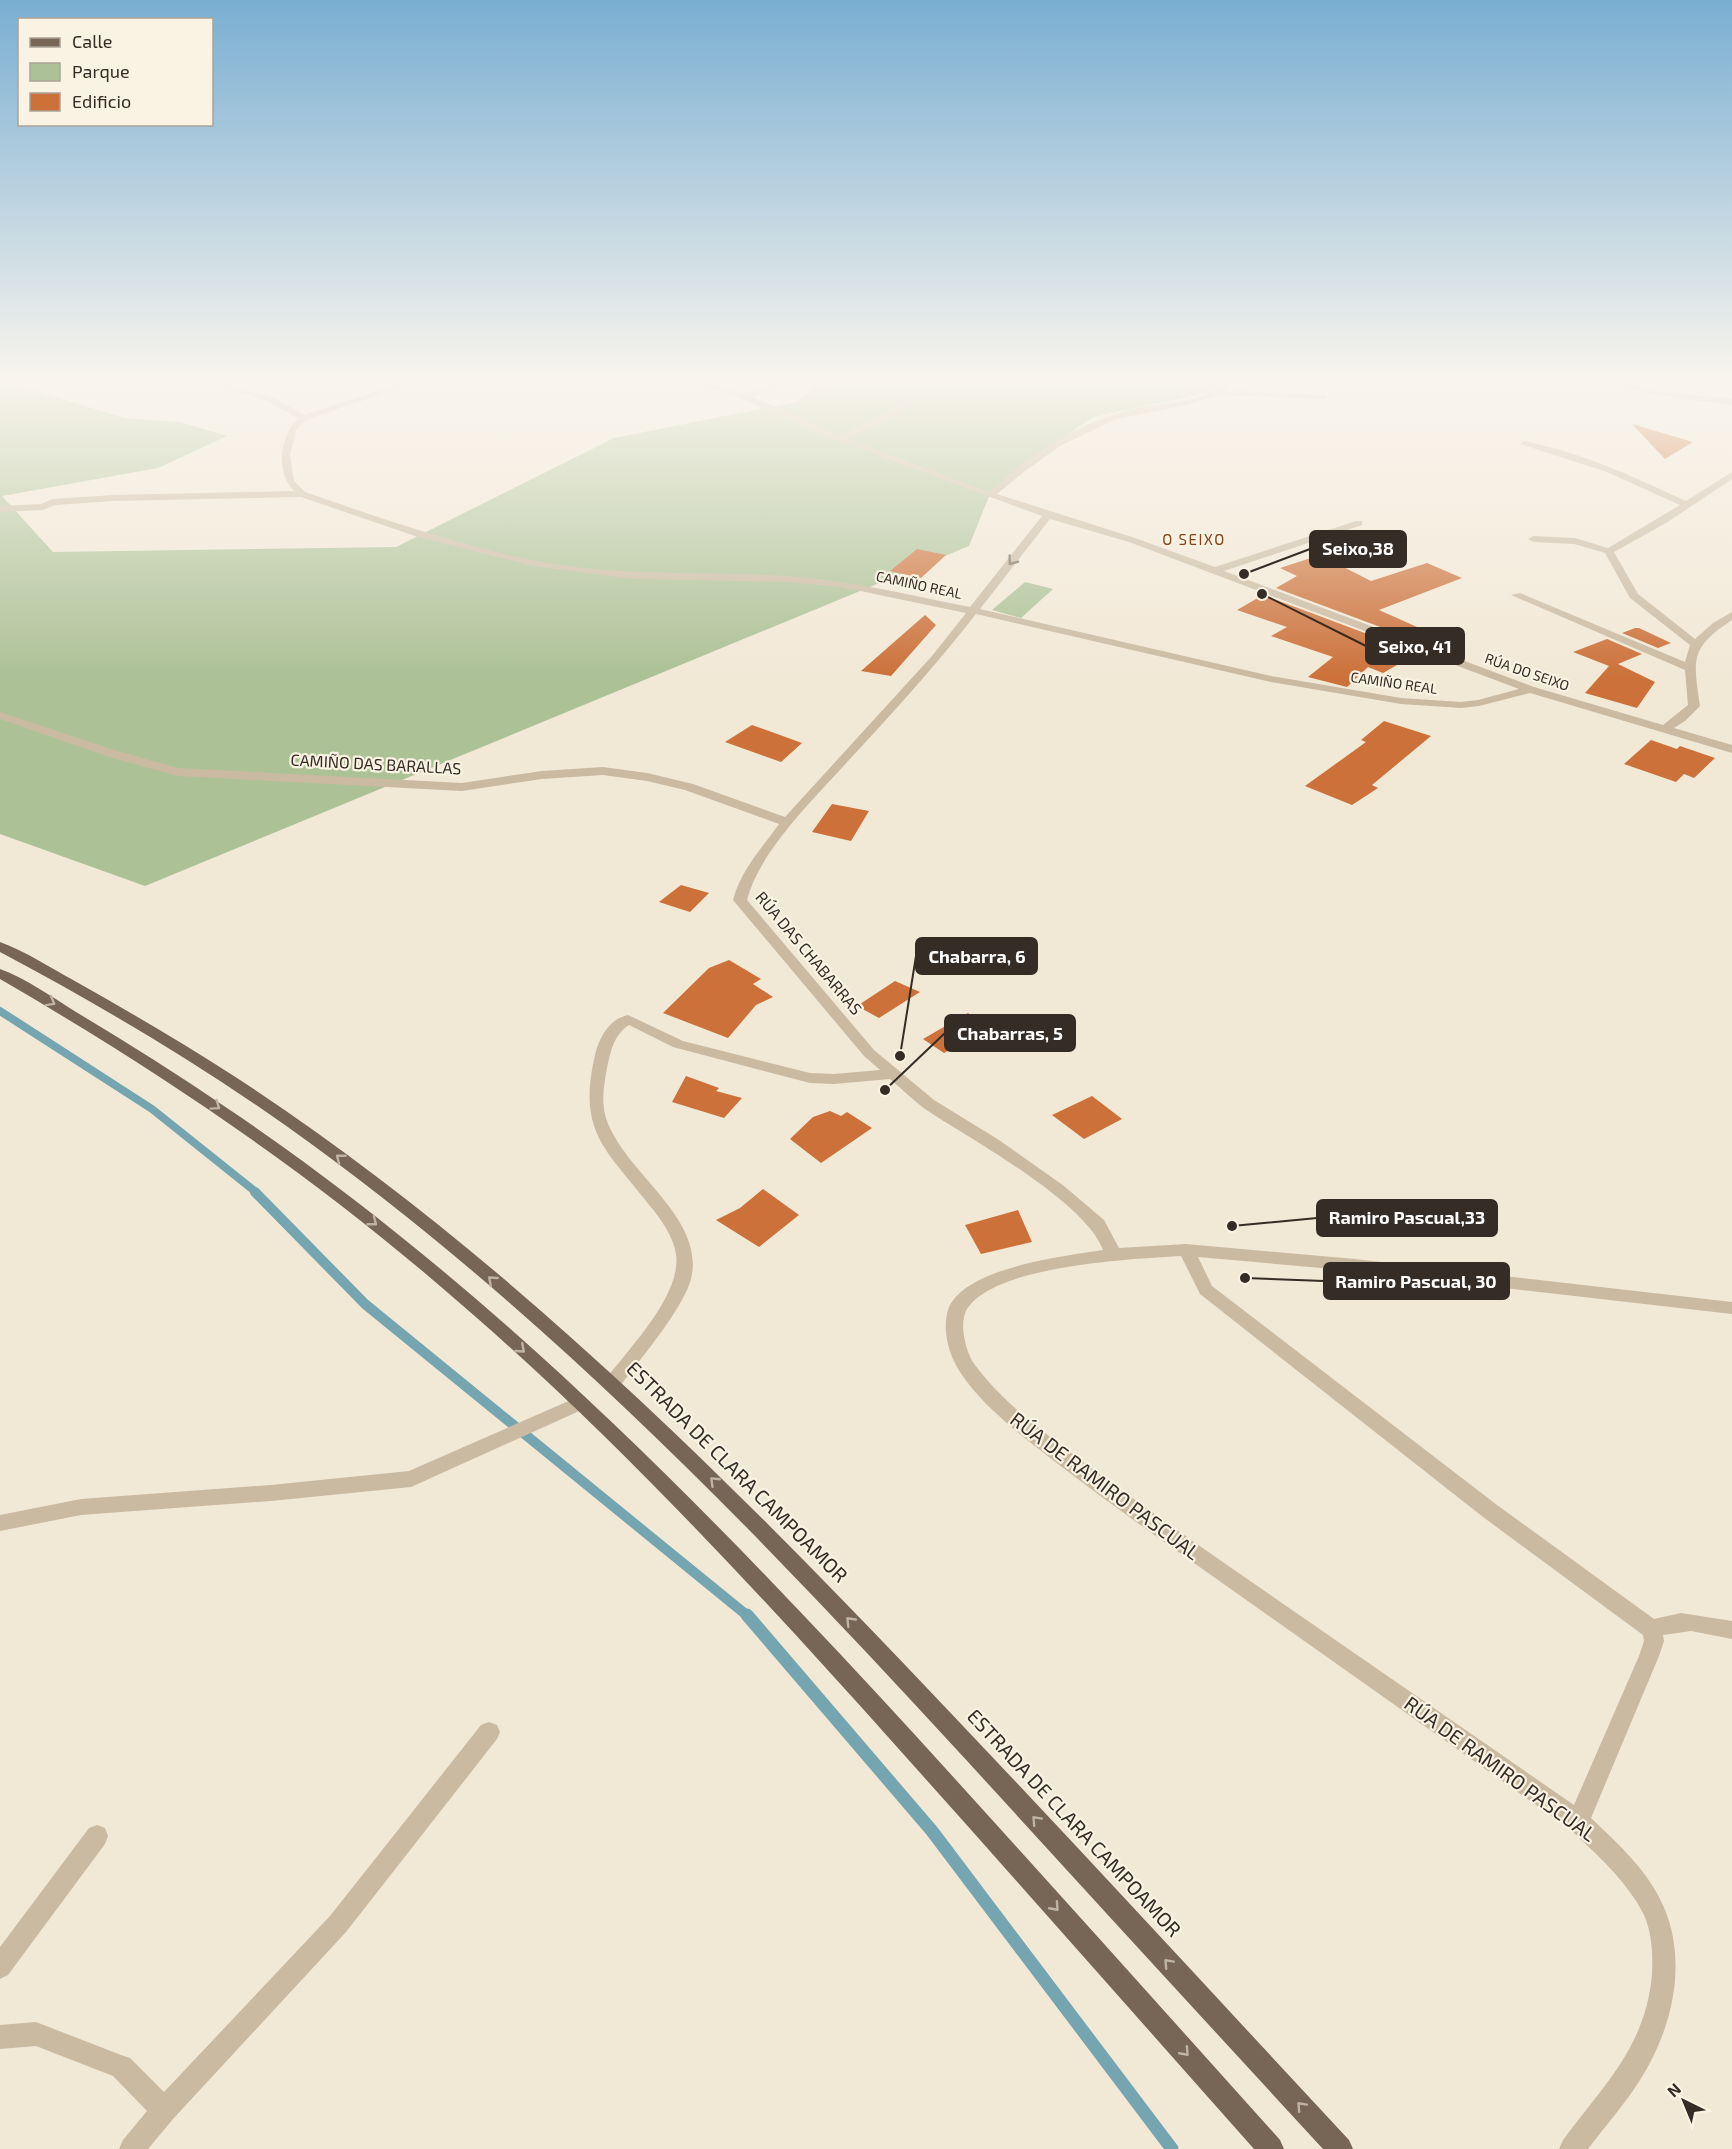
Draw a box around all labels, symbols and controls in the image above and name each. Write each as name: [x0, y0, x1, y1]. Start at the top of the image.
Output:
legend: [18, 18, 213, 126]
text: Calle: [72, 30, 113, 52]
text: Parque: [72, 60, 130, 82]
text: Edificio: [72, 90, 131, 112]
district label: O SEIXO: [1162, 530, 1226, 548]
callout: Seixo,38: [1310, 531, 1406, 567]
text: Seixo,38: [1322, 537, 1394, 559]
one-way arrow: [1008, 554, 1019, 565]
street label: CAMIÑO REAL: [875, 567, 964, 602]
callout: Seixo, 41: [1366, 628, 1464, 664]
text: Seixo, 41: [1378, 635, 1452, 657]
street label: RÚA DO SEIXO: [1483, 649, 1572, 694]
street label: CAMIÑO REAL: [1350, 668, 1439, 697]
street label: CAMIÑO DAS BARALLAS: [290, 750, 462, 777]
street label: RÚA DAS CHABARRAS: [752, 887, 866, 1018]
callout: Chabarra, 6: [916, 938, 1037, 974]
text: Chabarra, 6: [928, 945, 1026, 967]
one-way arrow: [45, 995, 55, 1006]
callout: Chabarras, 5: [945, 1015, 1075, 1051]
text: Chabarras, 5: [957, 1022, 1063, 1044]
one-way arrow: [210, 1099, 221, 1110]
one-way arrow: [335, 1154, 346, 1165]
callout: Ramiro Pascual,33: [1317, 1200, 1497, 1236]
text: Ramiro Pascual,33: [1329, 1206, 1485, 1228]
one-way arrow: [366, 1214, 377, 1225]
callout: Ramiro Pascual, 30: [1324, 1263, 1509, 1299]
text: Ramiro Pascual, 30: [1335, 1270, 1497, 1292]
one-way arrow: [488, 1276, 499, 1287]
one-way arrow: [514, 1342, 525, 1353]
street label: ESTRADA DE CLARA CAMPOAMOR: [622, 1356, 853, 1587]
street label: RÚA DE RAMIRO PASCUAL: [1006, 1406, 1205, 1564]
one-way arrow: [710, 1478, 721, 1489]
one-way arrow: [847, 1617, 858, 1628]
street label: RÚA DE RAMIRO PASCUAL: [1400, 1691, 1601, 1846]
street label: ESTRADA DE CLARA CAMPOAMOR: [963, 1704, 1187, 1941]
one-way arrow: [1032, 1816, 1043, 1826]
one-way arrow: [1048, 1900, 1059, 1911]
one-way arrow: [1164, 1959, 1175, 1969]
one-way arrow: [1178, 2045, 1189, 2056]
north arrow: [1654, 2071, 1714, 2131]
text: N: [1663, 2079, 1684, 2101]
one-way arrow: [1297, 2102, 1308, 2113]

